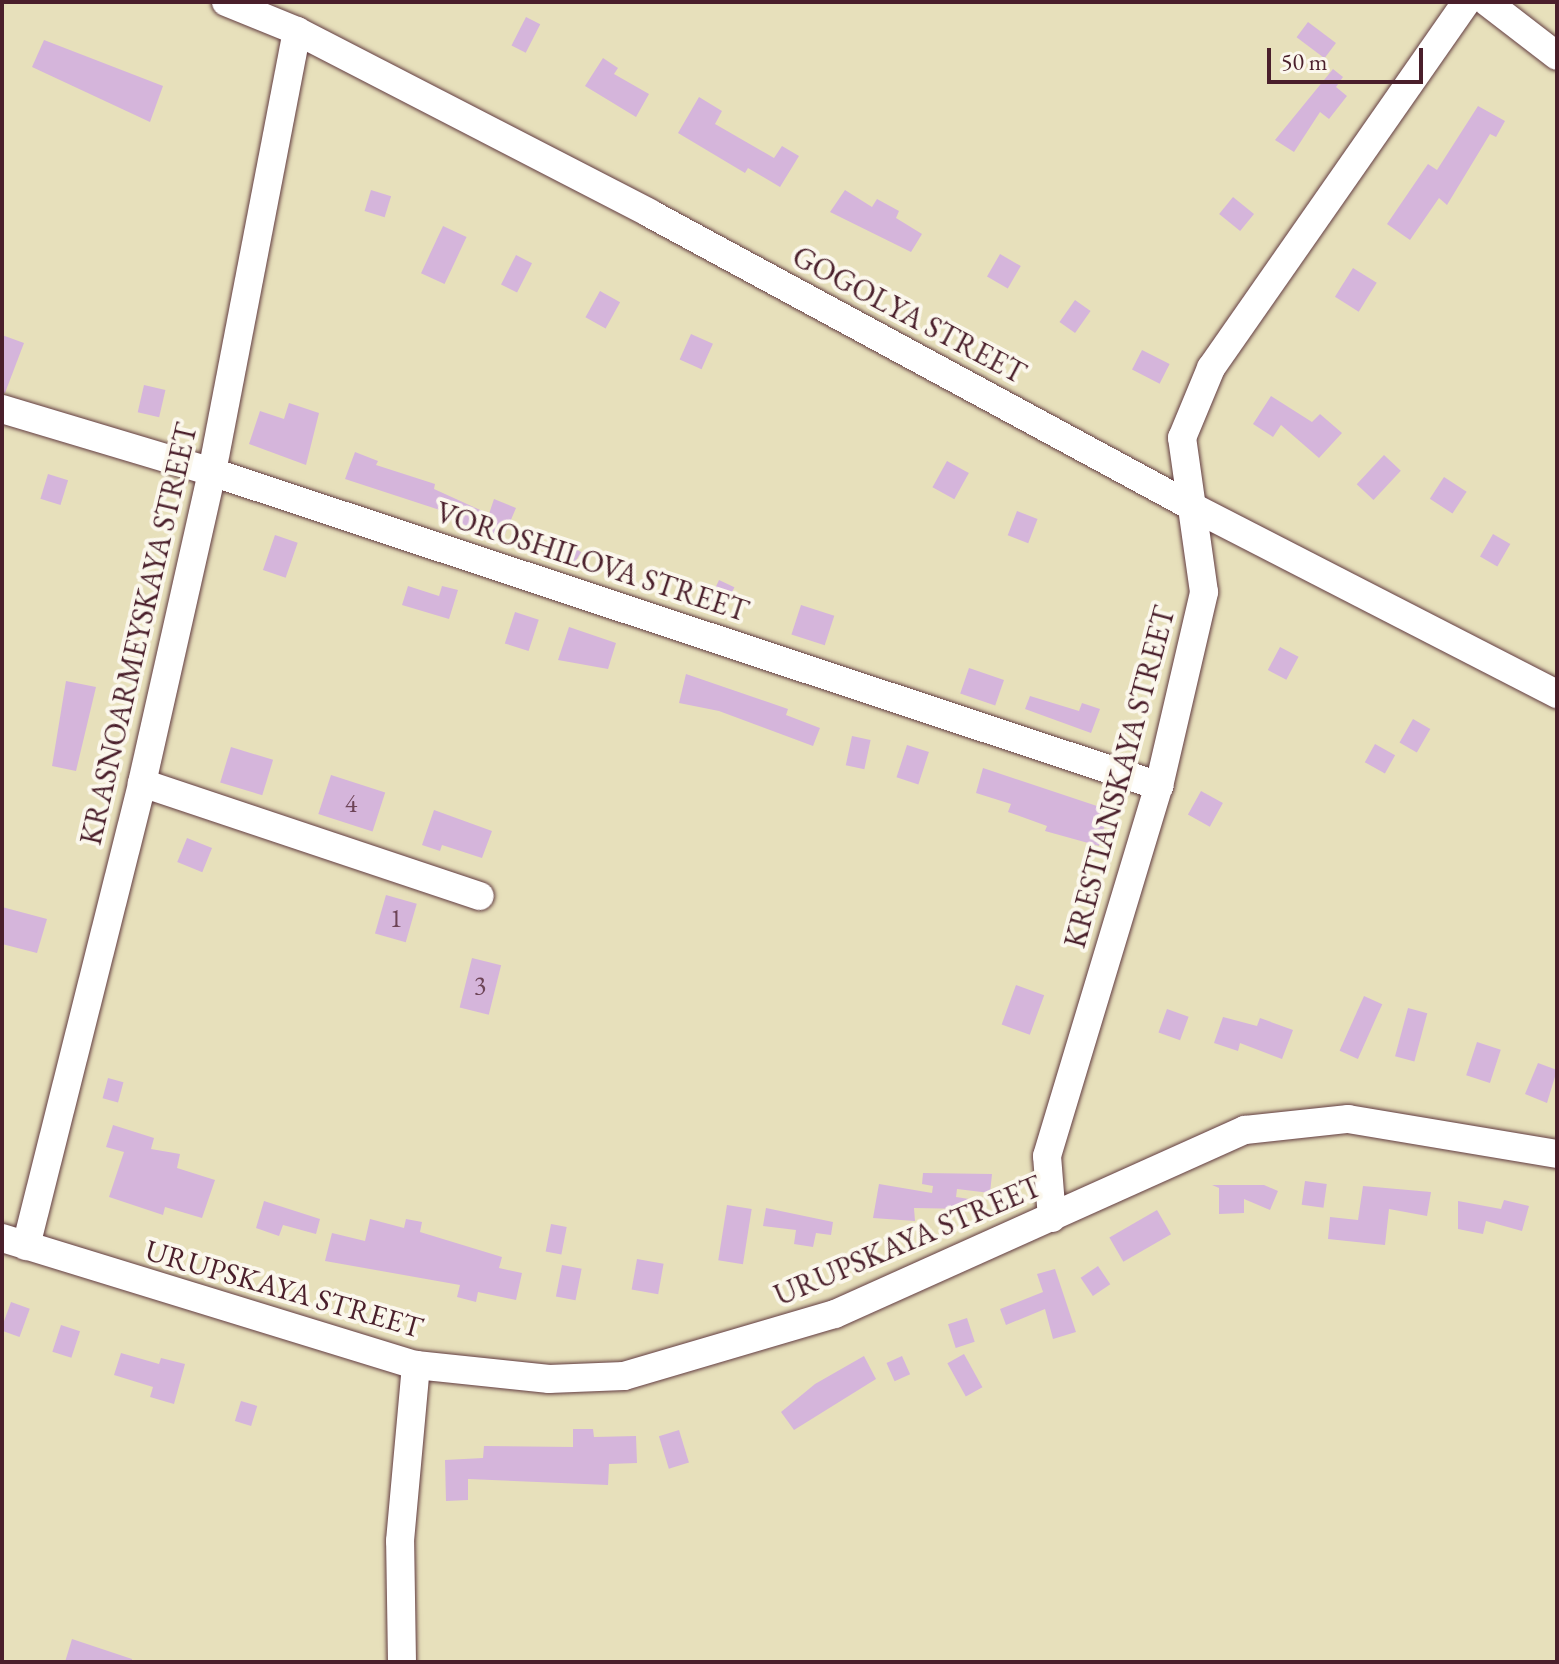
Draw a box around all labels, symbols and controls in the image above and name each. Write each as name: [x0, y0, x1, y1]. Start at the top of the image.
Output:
scale bar: [1271, 32, 1427, 82]
text: 50 m: [1281, 46, 1328, 77]
street label: GOGOLYA STREET: [786, 238, 1032, 392]
street label: KRASNOARMEYSKAYA STREET: [73, 420, 205, 848]
street label: VOROSHILOVA STREET: [431, 494, 753, 630]
street label: KRESTIANSKAYA STREET: [1057, 602, 1183, 952]
house number: 4: [345, 788, 357, 820]
house number: 1: [390, 903, 402, 935]
house number: 3: [474, 970, 486, 1002]
street label: URUPSKAYA STREET: [769, 1168, 1047, 1314]
street label: URUPSKAYA STREET: [141, 1232, 427, 1346]

